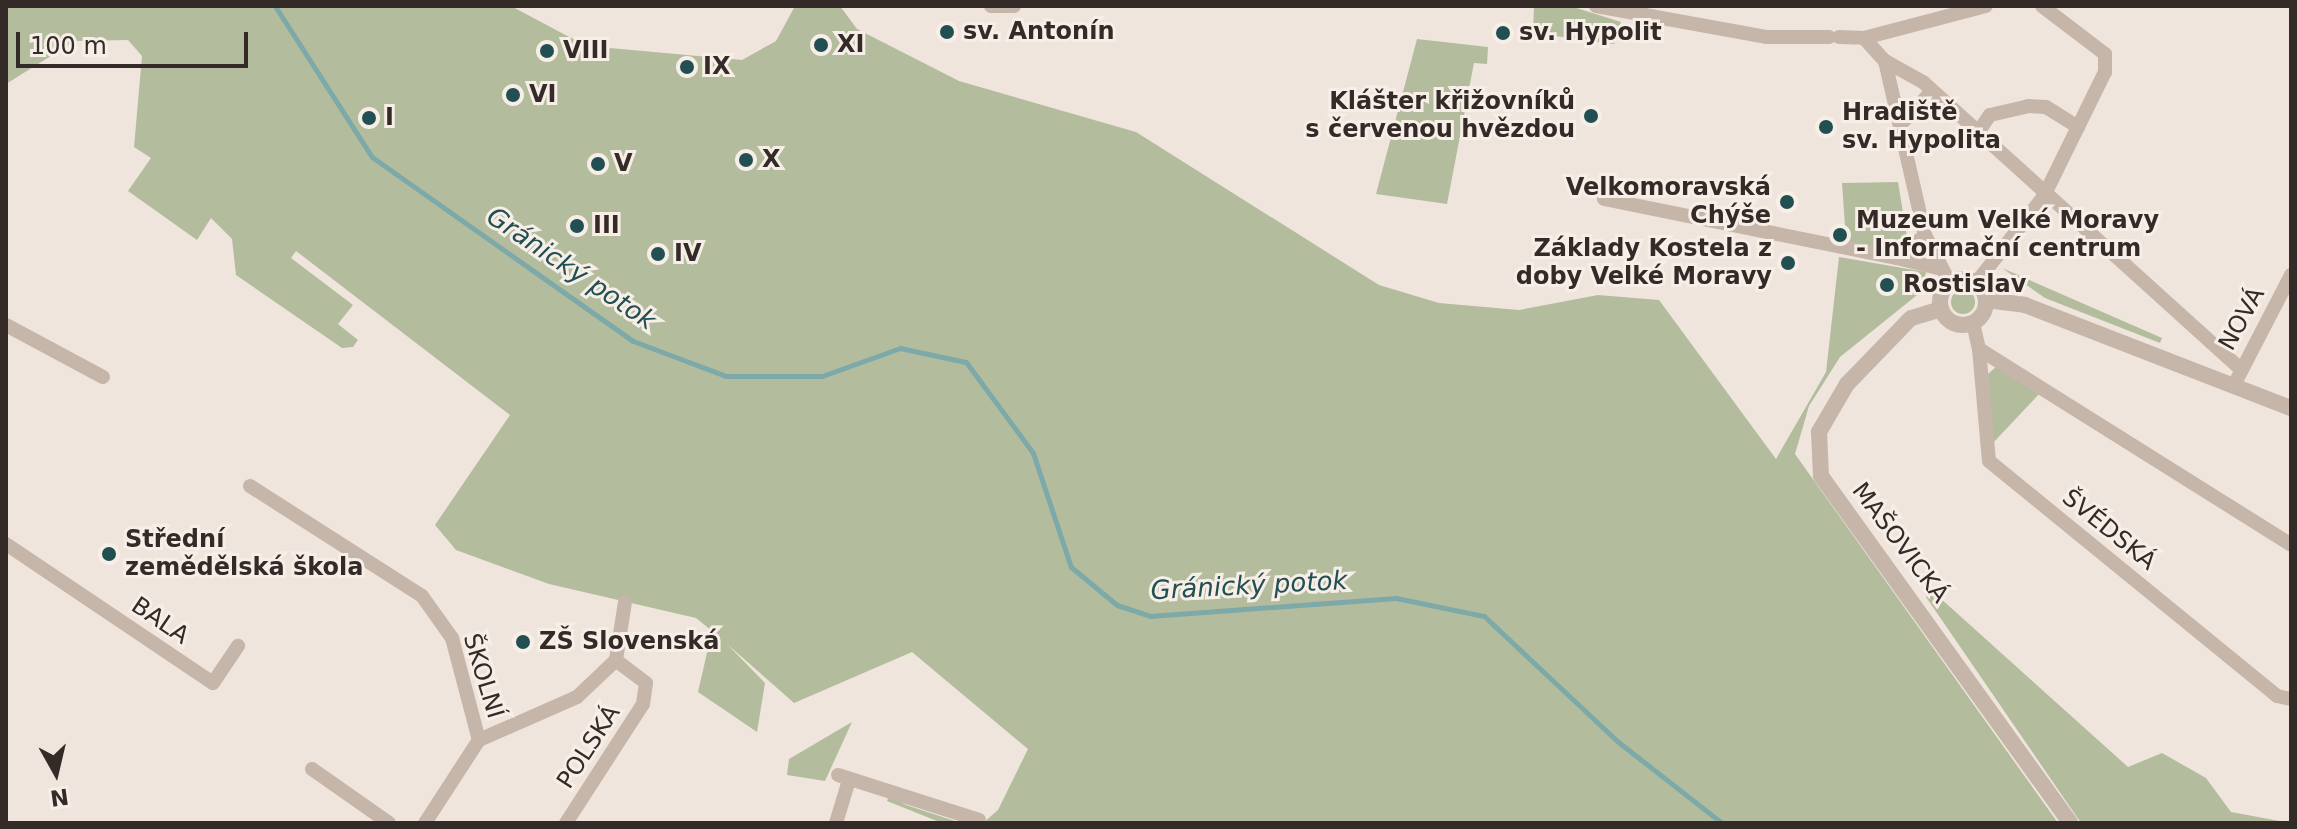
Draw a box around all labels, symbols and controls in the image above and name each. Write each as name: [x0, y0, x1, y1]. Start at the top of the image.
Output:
scale bar: [20, 16, 252, 66]
place label: sv. Antonín: [963, 18, 1114, 46]
place label: sv. Hypolit: [1519, 19, 1662, 47]
marker: sv. Antonín: [938, 23, 956, 41]
marker: sv. Hypolit: [1494, 24, 1512, 42]
place label: XI: [837, 31, 864, 59]
text: 100 m: [30, 32, 107, 60]
marker: XI: [812, 36, 830, 54]
place label: VIII: [563, 37, 608, 65]
marker: VIII: [538, 42, 556, 60]
place label: IX: [703, 53, 730, 81]
marker: IX: [678, 58, 696, 76]
place label: VI: [529, 81, 557, 109]
marker: VI: [504, 86, 522, 104]
place label: Klášter křižovníků s červenou hvězdou: [1305, 88, 1575, 144]
place label: Hradiště sv. Hypolita: [1842, 99, 2001, 155]
place label: I: [385, 104, 394, 132]
marker: Klášter křižovníků s červenou hvězdou: [1582, 107, 1600, 125]
marker: I: [360, 109, 378, 127]
marker: Hradiště sv. Hypolita: [1817, 118, 1835, 136]
place label: X: [762, 146, 781, 174]
place label: V: [614, 150, 633, 178]
marker: X: [737, 151, 755, 169]
marker: V: [589, 155, 607, 173]
place label: Velkomoravská Chýše: [1566, 174, 1771, 230]
marker: Velkomoravská Chýše: [1778, 193, 1796, 211]
water label: Gránický potok: [481, 201, 661, 337]
place label: Muzeum Velké Moravy - Informační centrum: [1856, 207, 2159, 263]
place label: III: [593, 212, 620, 240]
marker: III: [568, 217, 586, 235]
marker: Muzeum Velké Moravy - Informační centrum: [1831, 226, 1849, 244]
place label: Základy Kostela z doby Velké Moravy: [1516, 235, 1772, 291]
place label: IV: [674, 240, 702, 268]
marker: IV: [649, 245, 667, 263]
marker: Základy Kostela z doby Velké Moravy: [1779, 254, 1797, 272]
place label: Rostislav: [1903, 271, 2026, 299]
marker: Rostislav: [1878, 276, 1896, 294]
street label: NOVÁ: [2213, 282, 2271, 356]
street label: MAŠOVICKÁ: [1846, 477, 1954, 609]
street label: ŠVÉDSKÁ: [2056, 483, 2162, 577]
place label: Střední zemědělská škola: [125, 526, 364, 582]
marker: Střední zemědělská škola: [100, 545, 118, 563]
water label: Gránický potok: [1150, 565, 1348, 607]
street label: BALA: [126, 591, 194, 651]
place label: ZŠ Slovenská: [539, 628, 719, 656]
street label: ŠKOLNÍ: [457, 630, 509, 722]
marker: ZŠ Slovenská: [514, 633, 532, 651]
street label: POLSKÁ: [551, 700, 627, 794]
north arrow: [16, 733, 96, 813]
text: N: [49, 784, 70, 811]

